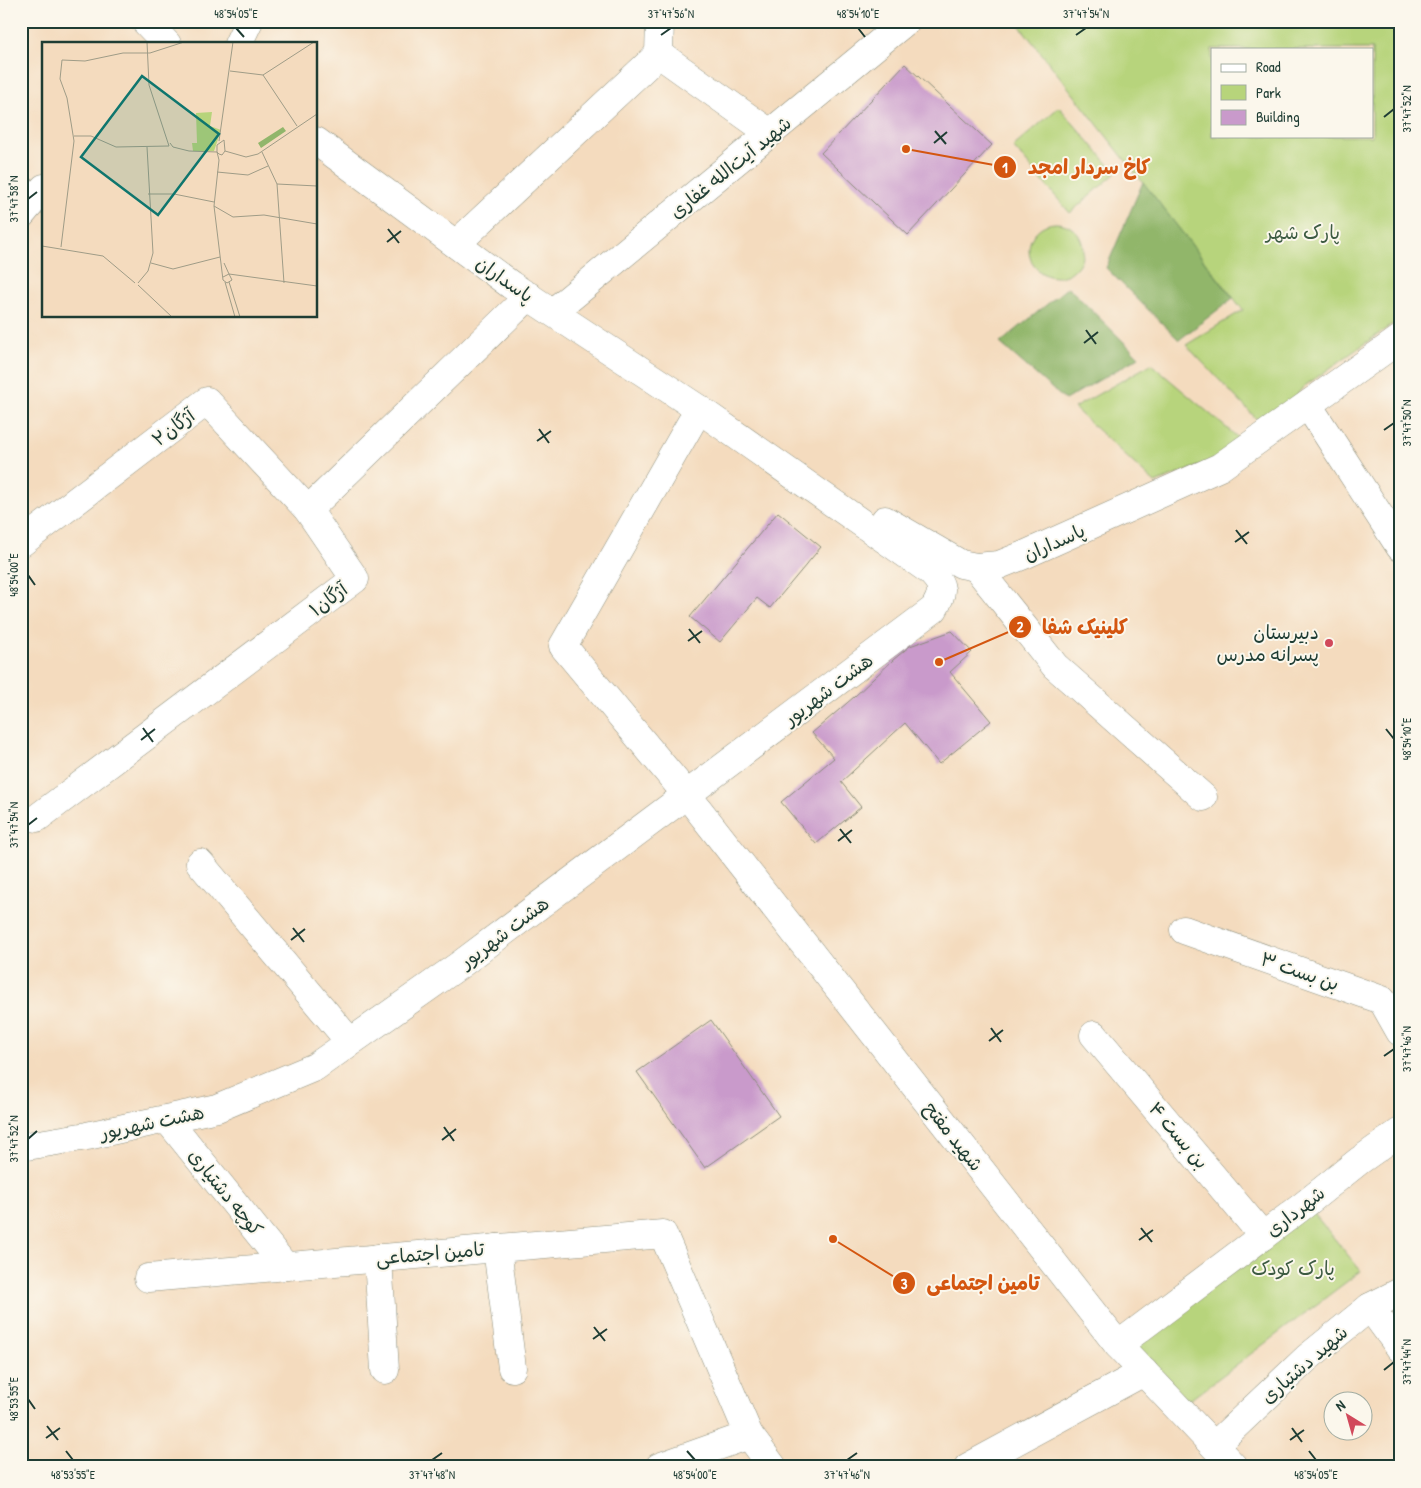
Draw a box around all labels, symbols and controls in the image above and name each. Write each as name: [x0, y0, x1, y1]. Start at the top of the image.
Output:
text: 48°54'05"E: [214, 5, 258, 22]
text: 37°47'56"N: [648, 5, 694, 22]
text: 48°54'10"E: [837, 5, 880, 22]
text: 37°47'54"N: [1063, 5, 1109, 22]
inset map: [42, 42, 318, 318]
legend: [1211, 48, 1374, 138]
text: Road: [1256, 56, 1281, 77]
text: Park: [1256, 82, 1281, 103]
text: 37°47'52"N: [1398, 85, 1415, 133]
text: Building: [1256, 106, 1300, 127]
street label: شهید آیت‌الله غفاری: [664, 110, 796, 224]
callout: کاخ سردار امجد: [993, 150, 1160, 185]
text: کاخ سردار امجد: [1028, 153, 1150, 180]
text: 1: [1002, 157, 1008, 178]
text: 37°47'58"N: [5, 176, 22, 222]
park label: پارک شهر: [1264, 219, 1340, 245]
street label: پاسداران: [471, 250, 539, 308]
text: 37°47'50"N: [1398, 400, 1415, 446]
street label: ۲آژگان: [146, 401, 201, 452]
street label: پاسداران: [1019, 517, 1089, 567]
text: 48°54'00"E: [5, 552, 22, 597]
street label: ۱آژگان: [304, 575, 354, 622]
callout: کلینیک شفا: [1007, 610, 1138, 645]
text: کلینیک شفا: [1042, 613, 1128, 640]
text: 2: [1016, 616, 1024, 637]
place label: دبیرستان پسرانه مدرس: [1216, 619, 1319, 667]
marker: دبیرستان پسرانه مدرس: [1323, 637, 1335, 649]
street label: هشت شهریور: [776, 647, 878, 732]
text: 48°54'10"E: [1398, 717, 1415, 760]
text: 37°47'54"N: [5, 802, 22, 848]
street label: هشت شهریور: [452, 890, 554, 975]
street label: بن بست ۳: [1257, 945, 1343, 997]
text: 37°47'46"N: [1398, 1026, 1415, 1072]
street label: شهید مفتح: [918, 1096, 990, 1176]
street label: بن بست ۴: [1143, 1096, 1215, 1174]
street label: هشت شهریور: [96, 1098, 206, 1146]
text: 37°47'52"N: [5, 1115, 22, 1163]
street label: کوچه دشتیاری: [183, 1143, 269, 1241]
street label: شهرداری: [1260, 1180, 1330, 1242]
street label: تامین اجتماعی: [375, 1235, 486, 1271]
park label: پارک کودک: [1251, 1255, 1335, 1281]
callout: تامین اجتماعی: [892, 1266, 1050, 1301]
text: تامین اجتماعی: [926, 1269, 1041, 1296]
text: 3: [901, 1273, 908, 1294]
street label: شهید دشتیاری: [1255, 1319, 1353, 1409]
text: 37°47'44"N: [1398, 1339, 1415, 1385]
text: 48°53'55"E: [5, 1376, 22, 1421]
north arrow: [1324, 1390, 1374, 1440]
text: N: [1331, 1395, 1349, 1415]
text: 48°53'55"E: [51, 1466, 96, 1483]
text: 37°47'48"N: [409, 1466, 455, 1483]
text: 48°54'00"E: [673, 1466, 718, 1483]
text: 37°47'46"N: [824, 1466, 870, 1483]
text: 48°54'05"E: [1294, 1466, 1338, 1483]

